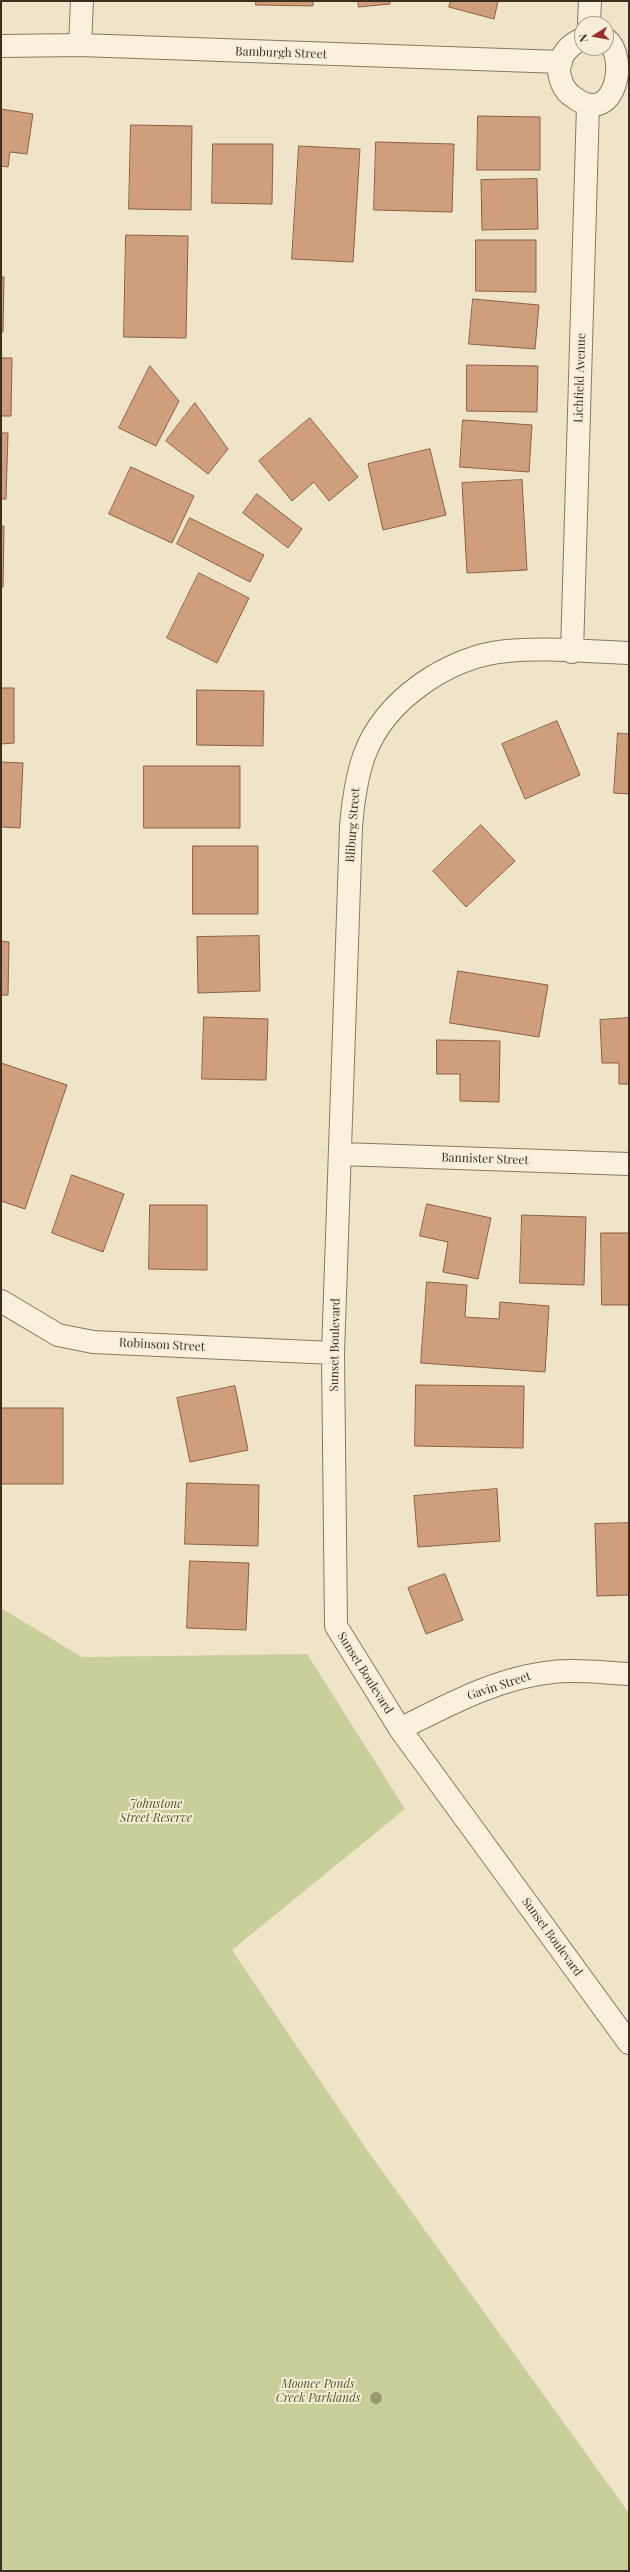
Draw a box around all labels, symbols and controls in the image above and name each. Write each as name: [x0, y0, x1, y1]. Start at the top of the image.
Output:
north arrow: [574, 16, 614, 56]
text: N: [575, 33, 591, 44]
street label: Bamburgh Street: [235, 44, 327, 62]
street label: Lichfield Avenue: [571, 333, 589, 423]
street label: Bliburg Street: [343, 787, 363, 863]
street label: Bannister Street: [441, 1150, 529, 1168]
street label: Sunset Boulevard: [327, 1298, 343, 1392]
street label: Robinson Street: [119, 1336, 205, 1354]
street label: Sunset Boulevard: [334, 1630, 396, 1716]
street label: Gavin Street: [465, 1669, 533, 1703]
park label: Johnstone Street Reserve: [120, 1797, 192, 1825]
street label: Sunset Boulevard: [519, 1895, 585, 1979]
park label: Moonee Ponds Creek Parklands: [276, 2377, 360, 2405]

